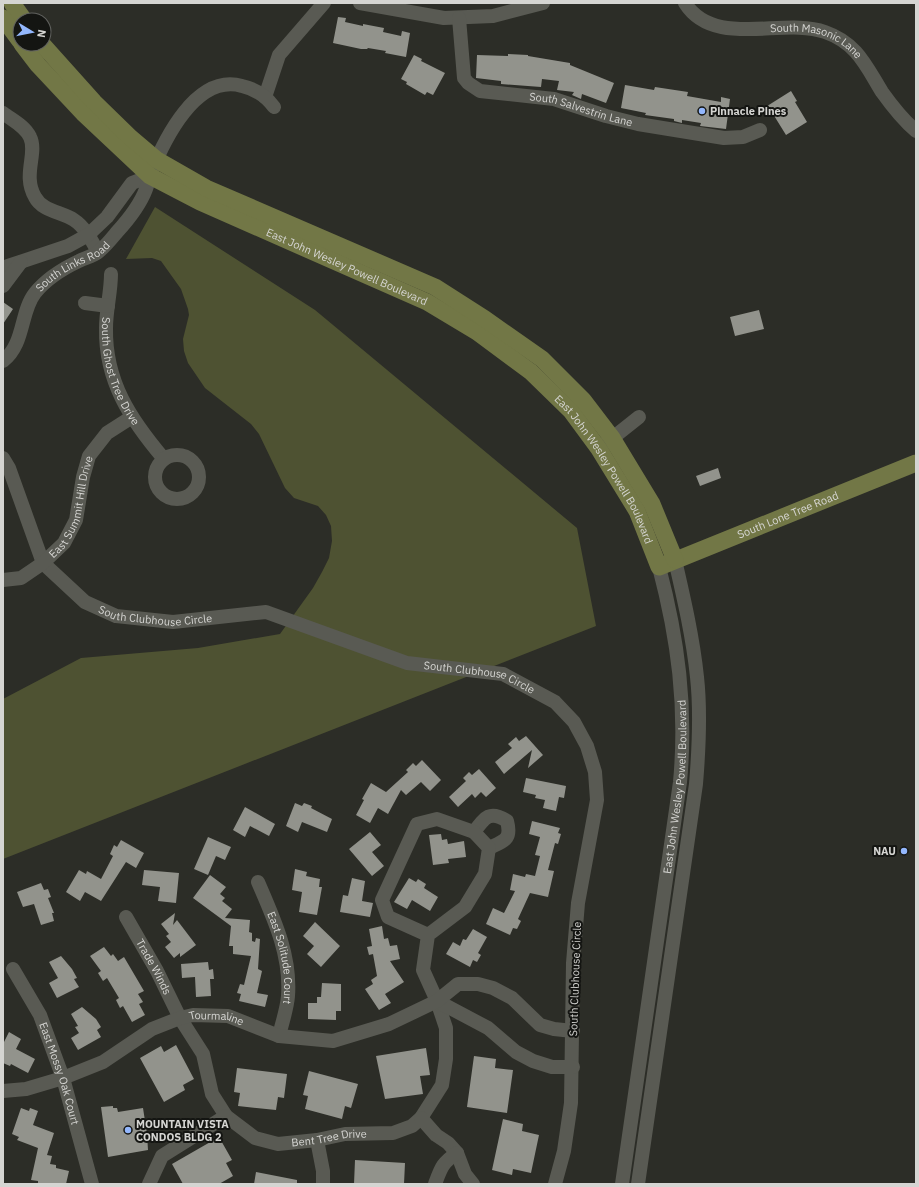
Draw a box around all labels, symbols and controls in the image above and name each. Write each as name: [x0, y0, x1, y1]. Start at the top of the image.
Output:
north arrow: [12, 12, 52, 52]
street label: South Masonic Lane: [770, 21, 865, 61]
text: N: [34, 29, 49, 39]
street label: South Salvestrin Lane: [529, 89, 634, 129]
place label: Pinnacle Pines: [710, 104, 787, 118]
marker: Pinnacle Pines: [697, 106, 707, 116]
street label: East John Wesley Powell Boulevard: [264, 225, 430, 308]
street label: South Links Road: [33, 238, 113, 294]
street label: South Ghost Tree Drive: [99, 317, 143, 428]
street label: East John Wesley Powell Boulevard: [552, 392, 656, 546]
street label: East Summit Hill Drive: [46, 454, 96, 561]
street label: South Lone Tree Road: [735, 488, 840, 542]
street label: South Clubhouse Circle: [96, 602, 213, 629]
street label: South Clubhouse Circle: [423, 658, 537, 697]
street label: East John Wesley Powell Boulevard: [660, 699, 689, 875]
place label: NAU: [873, 844, 896, 858]
marker: NAU: [899, 846, 909, 856]
street label: East Solitude Court: [264, 909, 295, 1005]
street label: South Clubhouse Circle: [566, 921, 584, 1037]
street label: Trade Winds: [133, 936, 174, 997]
street label: Tourmaline: [187, 1008, 246, 1029]
street label: East Mossy Oak Court: [36, 1020, 82, 1126]
place label: MOUNTAIN VISTA CONDOS BLDG 2: [136, 1117, 229, 1144]
marker: MOUNTAIN VISTA CONDOS BLDG 2: [123, 1125, 133, 1135]
street label: Bent Tree Drive: [291, 1126, 367, 1150]

